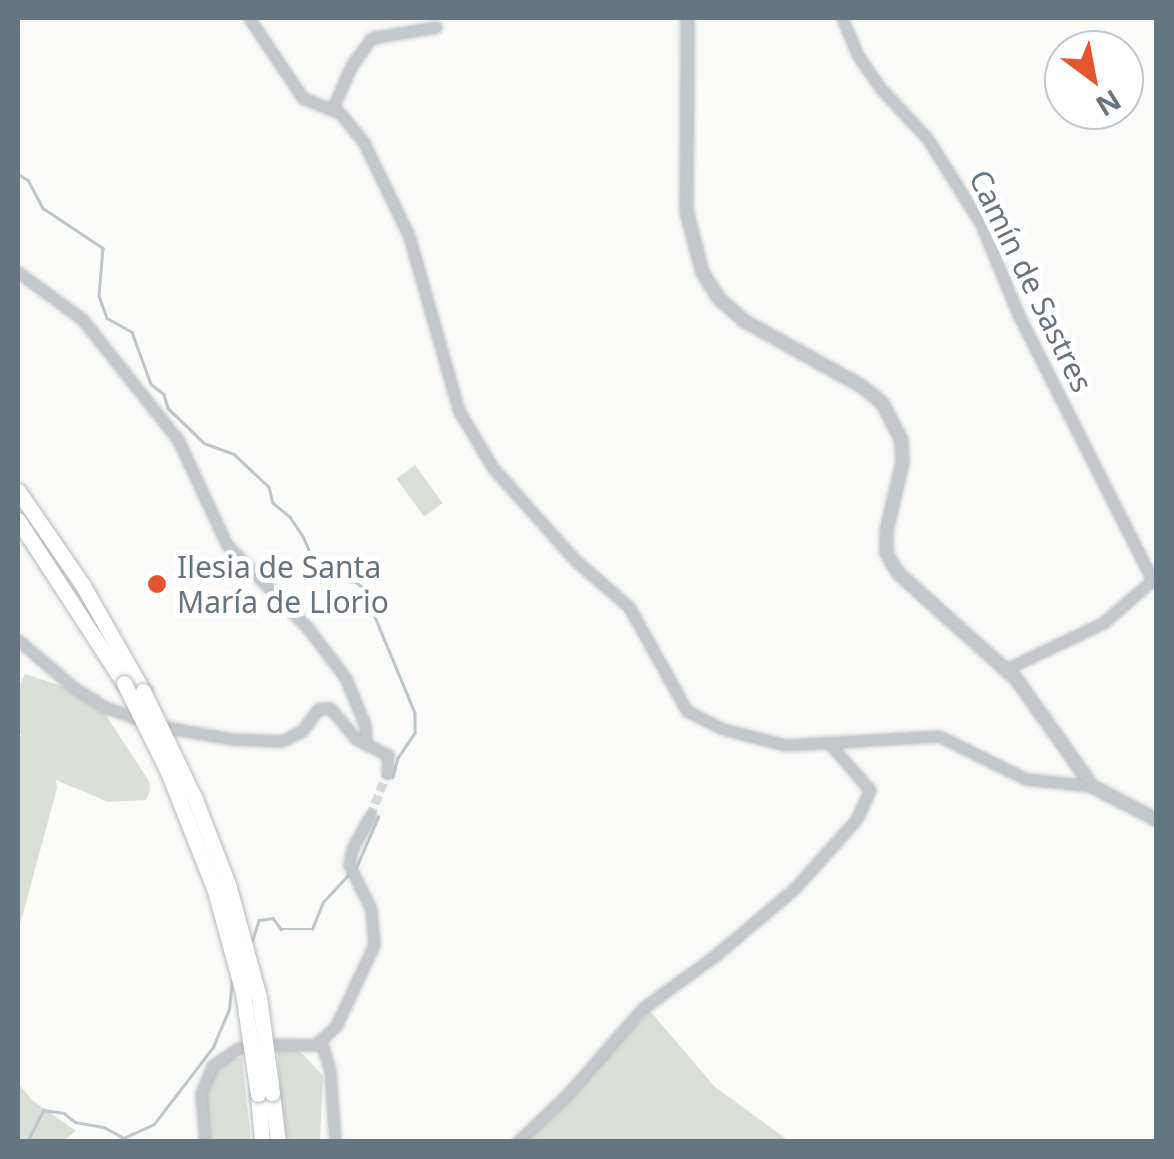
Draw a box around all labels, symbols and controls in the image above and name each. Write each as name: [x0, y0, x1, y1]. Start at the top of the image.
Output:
north arrow: [1044, 30, 1144, 130]
text: N: [1089, 82, 1129, 126]
street label: Camín de Sastres: [962, 164, 1100, 398]
place label: Ilesia de Santa María de Llorio: [177, 549, 389, 620]
marker: Ilesia de Santa María de Llorio: [146, 573, 168, 595]

